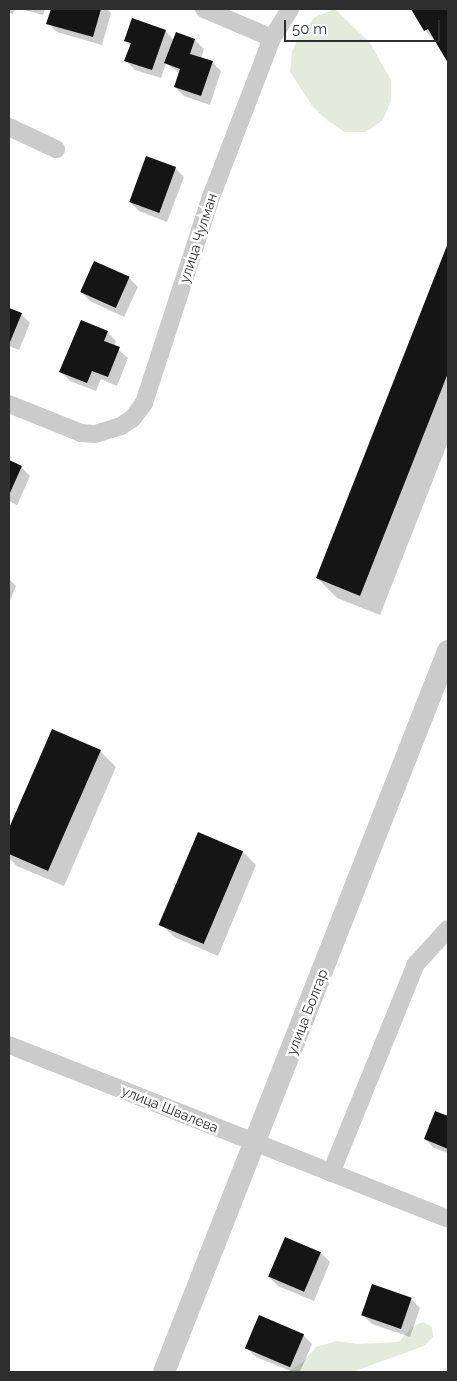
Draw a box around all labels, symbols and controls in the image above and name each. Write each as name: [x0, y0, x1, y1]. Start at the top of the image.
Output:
scale bar: [287, 10, 443, 42]
text: 50 m: [292, 20, 327, 38]
street label: улица Чулман: [176, 191, 220, 285]
street label: улица Болгар: [283, 967, 331, 1057]
street label: улица Швалева: [119, 1082, 221, 1136]

